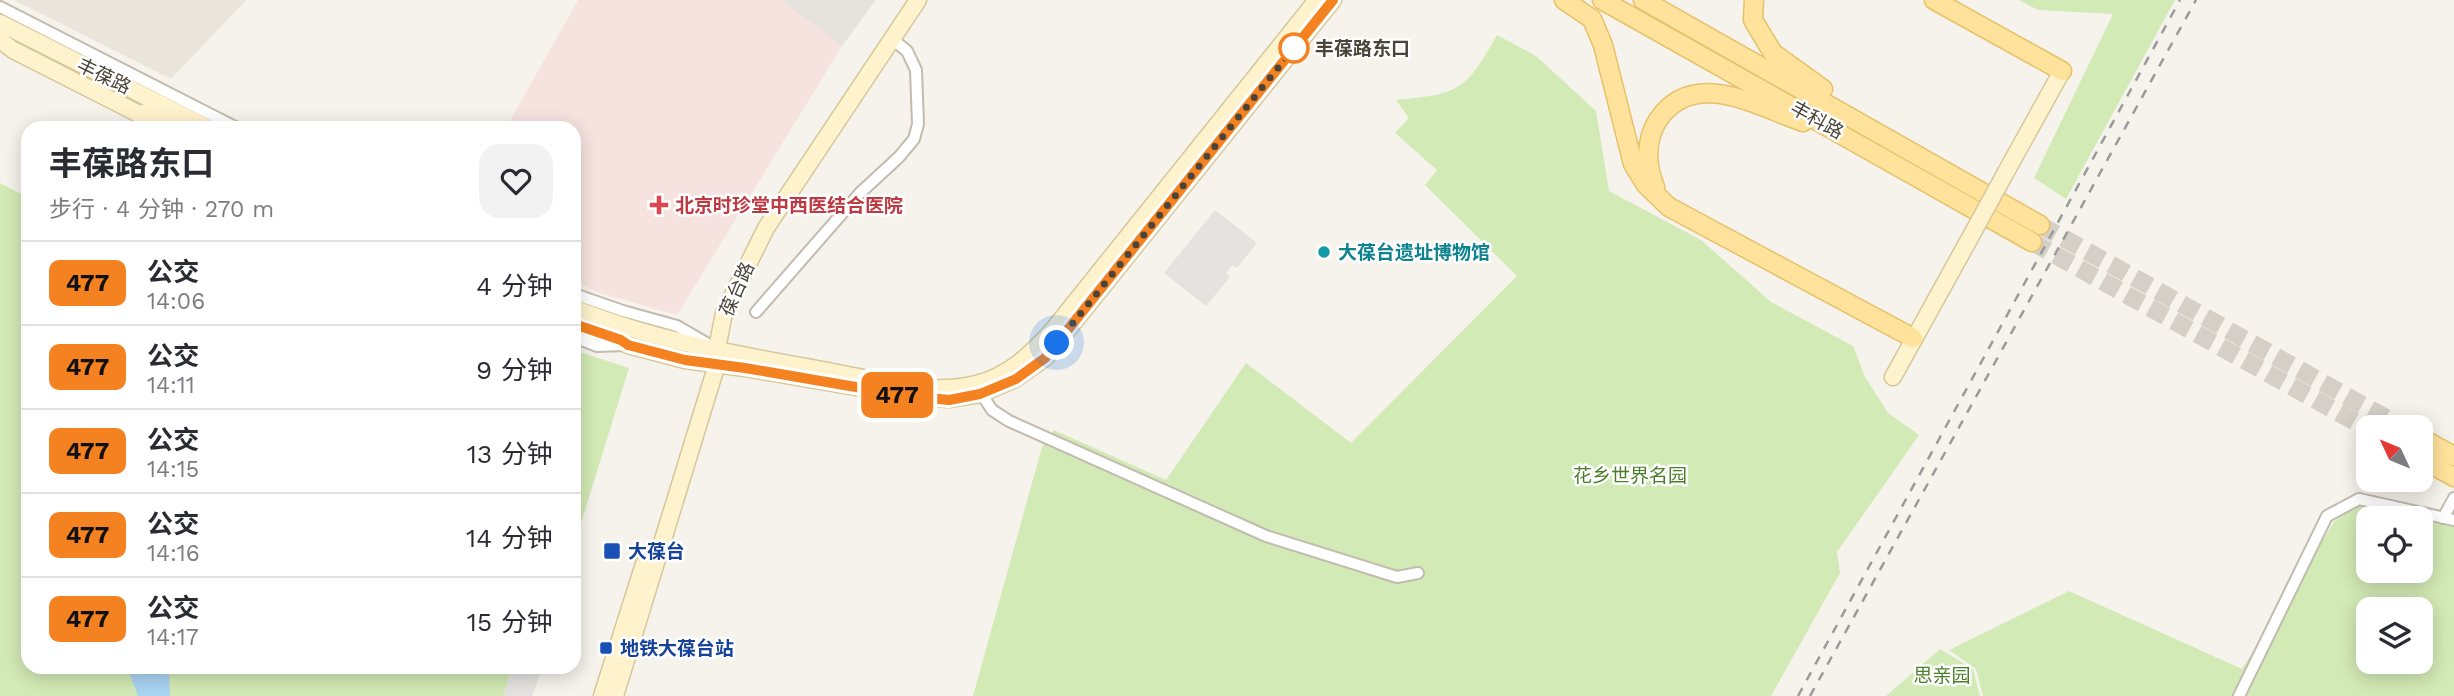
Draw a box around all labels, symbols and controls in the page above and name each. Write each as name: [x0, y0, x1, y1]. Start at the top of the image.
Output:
marker: 丰葆路东口: [1279, 33, 1309, 63]
place label: 丰葆路东口: [1315, 37, 1410, 60]
street label: 丰葆路: [73, 53, 135, 99]
street label: 丰科路: [1786, 96, 1848, 144]
text: 丰葆路东口: [49, 144, 214, 183]
button: heart: [479, 144, 553, 218]
place label: 北京时珍堂中西医结合医院: [675, 194, 903, 217]
marker: 北京时珍堂中西医结合医院: [649, 195, 669, 215]
text: 步行 · 4 分钟 · 270 m: [49, 196, 274, 223]
place label: 大葆台遗址博物馆: [1338, 241, 1490, 264]
marker: 大葆台遗址博物馆: [1316, 244, 1332, 260]
text: 公交: [147, 257, 199, 287]
street label: 葆台路: [715, 258, 759, 320]
text: 477: [66, 269, 109, 297]
text: 4 分钟: [476, 271, 553, 301]
text: 14:06: [147, 288, 205, 315]
your location: [1039, 325, 1074, 360]
text: 公交: [147, 341, 199, 371]
text: 477: [66, 353, 109, 381]
text: 9 分钟: [476, 355, 553, 385]
text: 14:11: [147, 372, 195, 399]
line badge: 477: [857, 372, 937, 418]
text: 477: [875, 381, 919, 409]
north arrow: [2356, 415, 2432, 492]
map controls: [2356, 415, 2433, 674]
text: 公交: [147, 425, 199, 455]
text: 477: [66, 437, 109, 465]
text: 13 分钟: [467, 439, 553, 469]
text: 14:15: [147, 456, 199, 483]
park label: 花乡世界名园: [1573, 464, 1687, 487]
button: locate: [2356, 506, 2433, 583]
text: 公交: [147, 509, 199, 539]
text: 477: [66, 521, 109, 549]
text: 14 分钟: [466, 523, 553, 553]
text: 14:16: [147, 540, 200, 567]
place label: 大葆台: [628, 540, 685, 563]
marker: 大葆台: [602, 541, 622, 561]
text: 公交: [147, 593, 199, 623]
button: layers: [2356, 597, 2433, 674]
text: 477: [66, 605, 109, 633]
text: 15 分钟: [467, 607, 553, 637]
text: 14:17: [147, 624, 199, 651]
place label: 地铁大葆台站: [620, 637, 734, 660]
marker: 地铁大葆台站: [598, 640, 614, 656]
park label: 思亲园: [1913, 664, 1971, 687]

